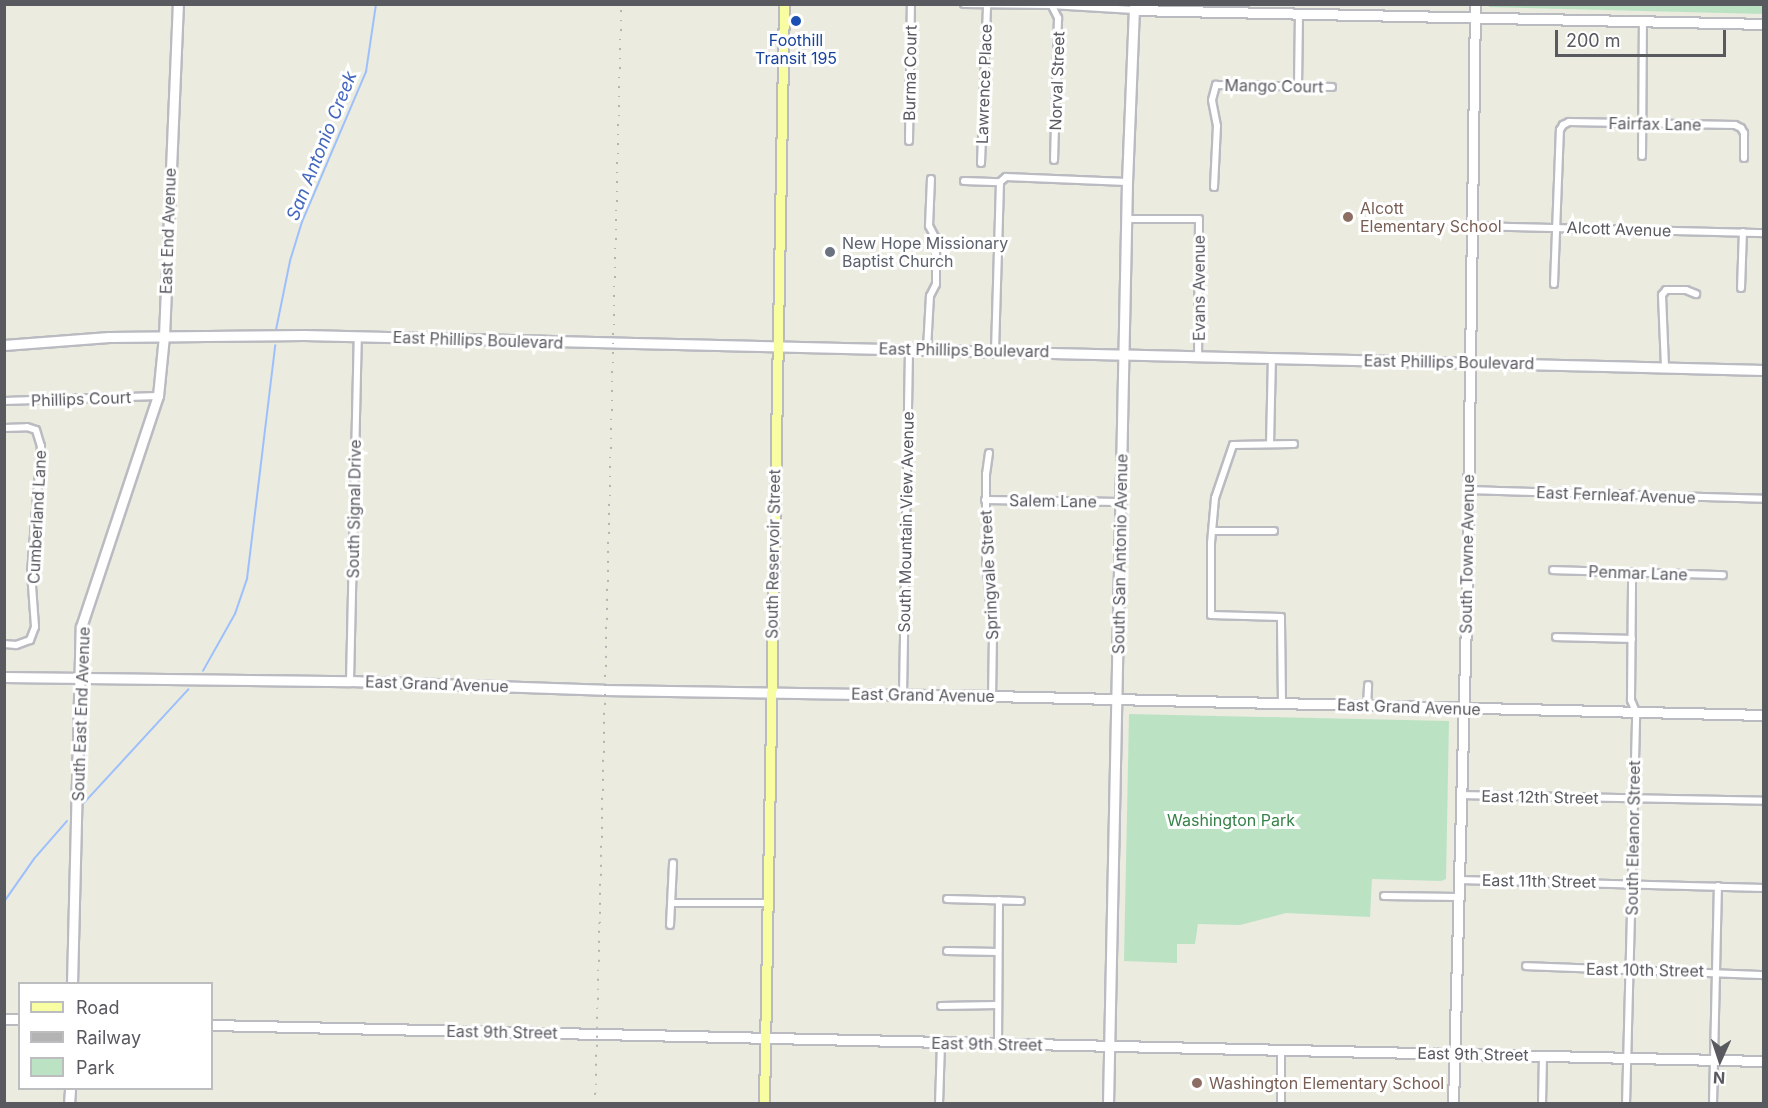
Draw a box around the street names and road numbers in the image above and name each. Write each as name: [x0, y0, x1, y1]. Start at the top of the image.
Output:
street label: Lawrence Place: [972, 24, 996, 144]
street label: Burma Court: [900, 25, 920, 121]
street label: Norval Street: [1046, 31, 1068, 131]
street label: Mango Court: [1224, 76, 1324, 96]
street label: Fairfax Lane: [1608, 114, 1702, 134]
street label: East End Avenue: [156, 168, 180, 294]
street label: Alcott Avenue: [1566, 218, 1672, 240]
street label: Evans Avenue: [1189, 235, 1209, 341]
street label: East Phillips Boulevard: [392, 327, 564, 353]
street label: East Phillips Boulevard: [879, 339, 1049, 361]
street label: East Phillips Boulevard: [1364, 351, 1534, 373]
street label: Phillips Court: [31, 388, 131, 410]
street label: South Mountain View Avenue: [894, 411, 918, 633]
street label: South Signal Drive: [343, 439, 365, 579]
street label: Cumberland Lane: [24, 450, 50, 584]
street label: South San Antonio Avenue: [1109, 454, 1131, 654]
street label: South Reservoir Street: [762, 469, 784, 639]
street label: South Towne Avenue: [1456, 474, 1478, 634]
street label: East Fernleaf Avenue: [1536, 483, 1696, 507]
street label: Salem Lane: [1009, 491, 1097, 511]
street label: Springvale Street: [976, 509, 1002, 641]
street label: Penmar Lane: [1588, 562, 1688, 584]
street label: South East End Avenue: [68, 626, 94, 802]
street label: East Grand Avenue: [365, 672, 509, 696]
street label: East Grand Avenue: [851, 684, 995, 706]
street label: East Grand Avenue: [1337, 695, 1481, 719]
street label: South Eleanor Street: [1622, 760, 1644, 916]
street label: East 12th Street: [1481, 786, 1599, 808]
street label: East 11th Street: [1482, 870, 1596, 892]
street label: East 10th Street: [1586, 959, 1704, 981]
street label: East 9th Street: [446, 1021, 558, 1043]
street label: East 9th Street: [931, 1033, 1043, 1055]
street label: East 9th Street: [1417, 1043, 1529, 1065]

